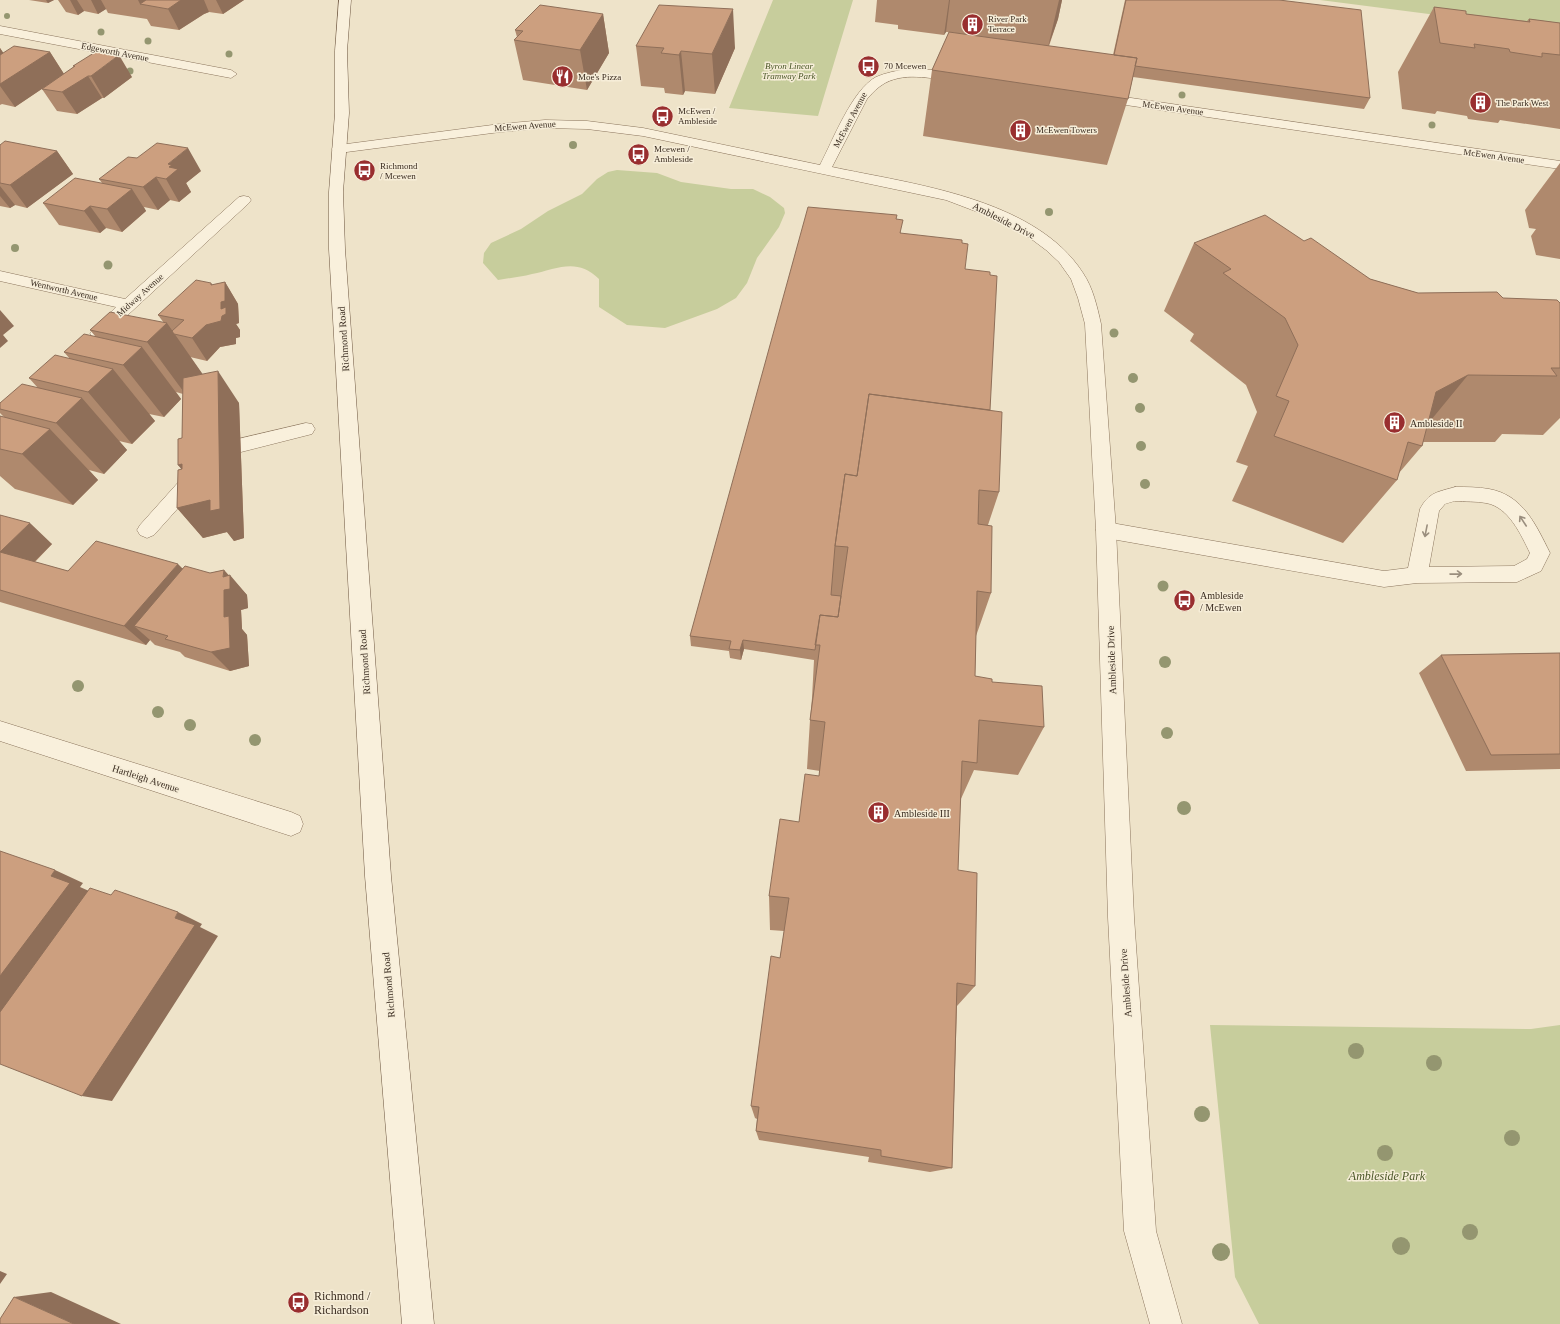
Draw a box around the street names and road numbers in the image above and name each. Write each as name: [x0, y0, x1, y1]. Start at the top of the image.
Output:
street label: Edgeworth Avenue: [80, 41, 150, 63]
street label: McEwen Avenue: [831, 90, 869, 150]
street label: McEwen Avenue: [1142, 99, 1204, 117]
street label: McEwen Avenue: [494, 119, 556, 133]
street label: McEwen Avenue: [1463, 147, 1525, 165]
street label: Ambleside Drive: [971, 200, 1037, 241]
street label: Midway Avenue: [115, 272, 165, 318]
street label: Wentworth Avenue: [29, 277, 99, 303]
street label: Richmond Road: [336, 306, 351, 372]
street label: Ambleside Drive: [1105, 625, 1118, 694]
street label: Richmond Road: [357, 629, 372, 695]
street label: Hartleigh Avenue: [111, 762, 181, 795]
street label: Ambleside Drive: [1118, 948, 1133, 1018]
street label: Richmond Road: [380, 952, 397, 1018]

